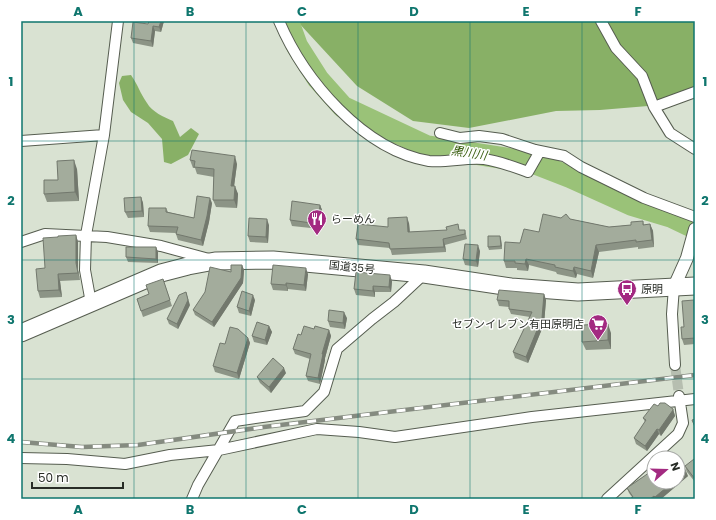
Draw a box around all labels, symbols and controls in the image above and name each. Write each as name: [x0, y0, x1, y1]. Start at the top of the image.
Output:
text: A: [73, 2, 83, 21]
text: B: [186, 2, 195, 21]
text: C: [297, 2, 307, 21]
text: D: [409, 2, 419, 21]
text: E: [522, 2, 530, 21]
text: F: [634, 2, 642, 21]
text: 1: [9, 72, 13, 91]
text: 1: [703, 72, 707, 91]
water label: 黒川川: [450, 141, 490, 164]
text: 2: [7, 191, 15, 210]
text: 2: [701, 191, 709, 210]
restaurant icon: らーめん: [306, 208, 328, 236]
place label: らーめん: [331, 211, 375, 227]
street label: 国道35号: [328, 257, 376, 277]
bus stop icon: 原明: [616, 278, 638, 306]
place label: 原明: [641, 281, 663, 297]
text: 3: [7, 310, 15, 329]
text: 3: [701, 310, 709, 329]
supermarket icon: セブンイレブン有田原明店: [587, 313, 609, 341]
place label: セブンイレブン有田原明店: [452, 316, 584, 332]
text: 4: [7, 429, 16, 448]
text: 4: [701, 429, 710, 448]
north arrow: [646, 450, 686, 490]
text: N: [666, 460, 684, 473]
scale bar: [32, 464, 123, 490]
text: 50 m: [38, 469, 69, 486]
text: A: [73, 500, 83, 519]
text: B: [186, 500, 195, 519]
text: C: [297, 500, 307, 519]
text: D: [409, 500, 419, 519]
text: E: [522, 500, 530, 519]
text: F: [634, 500, 642, 519]

